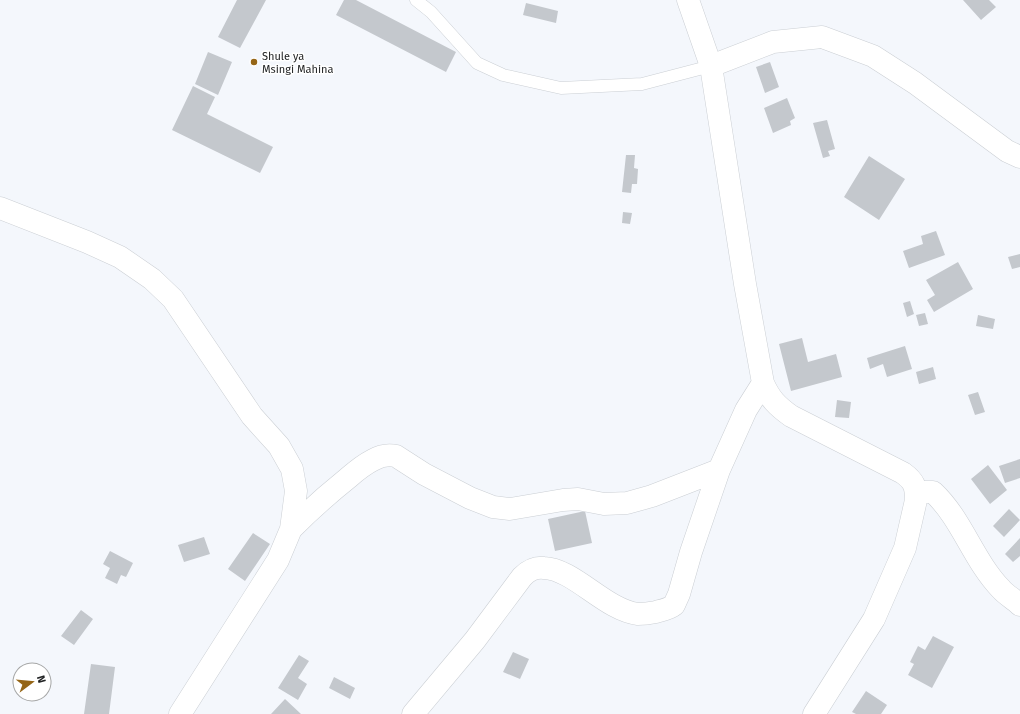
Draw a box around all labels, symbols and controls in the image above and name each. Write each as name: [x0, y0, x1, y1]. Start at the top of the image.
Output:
place label: Shule ya Msingi Mahina: [262, 50, 334, 76]
marker: Shule ya Msingi Mahina: [249, 57, 259, 67]
north arrow: [12, 662, 52, 702]
text: N: [34, 674, 48, 685]

